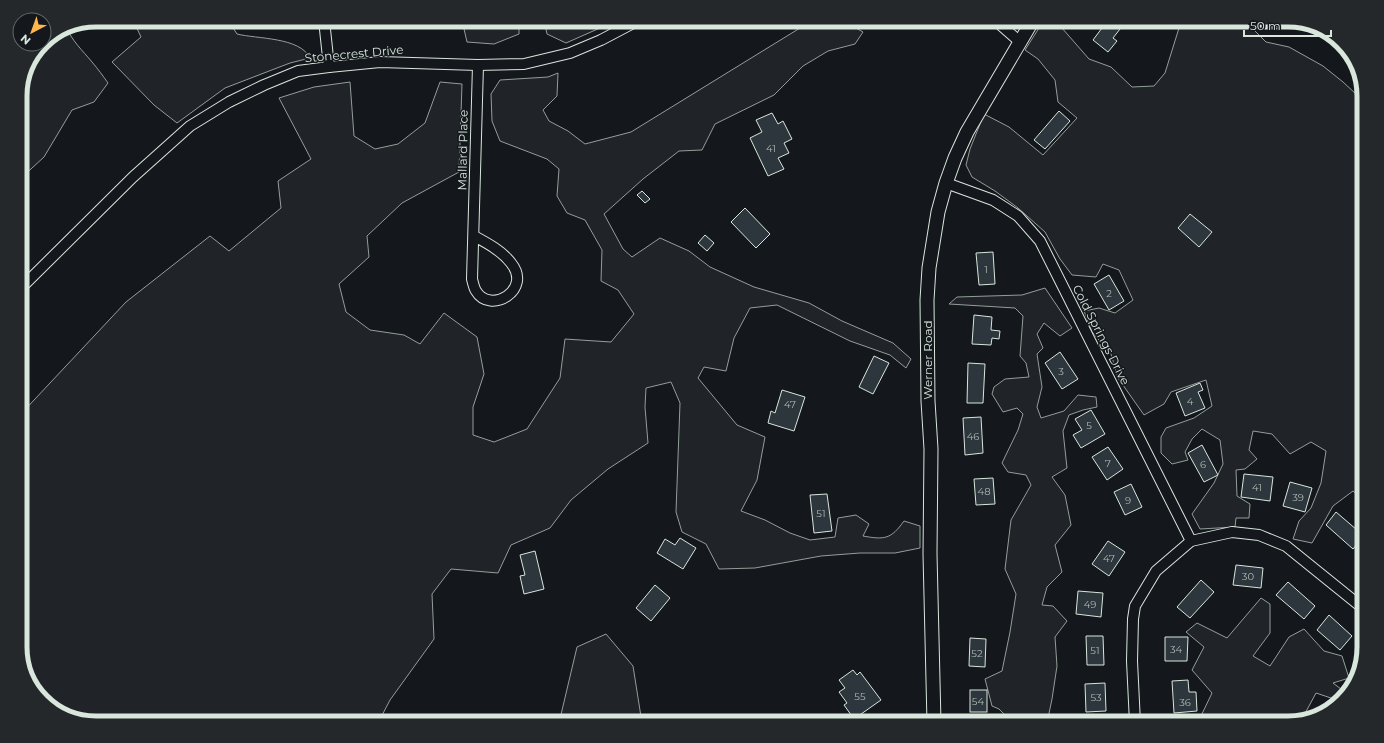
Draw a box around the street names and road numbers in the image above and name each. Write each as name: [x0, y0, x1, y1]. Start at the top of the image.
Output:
street label: Stonecrest Drive: [304, 42, 404, 65]
street label: Mallard Place: [454, 109, 471, 191]
street label: Cold Springs Drive: [1070, 282, 1133, 387]
street label: Werner Road: [920, 320, 935, 400]

